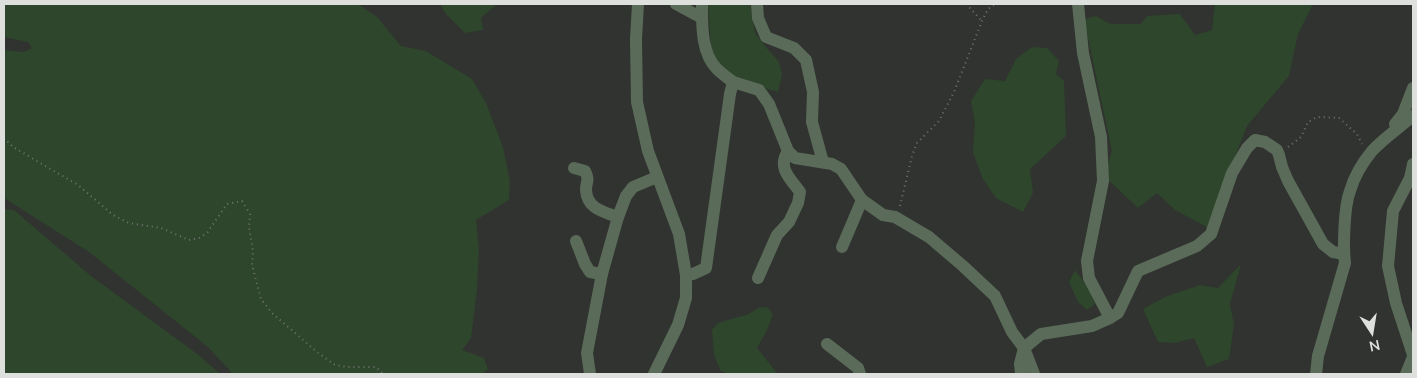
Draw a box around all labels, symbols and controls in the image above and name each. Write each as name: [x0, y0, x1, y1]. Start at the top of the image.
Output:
north arrow: [1347, 308, 1397, 358]
text: N: [1368, 336, 1382, 356]

